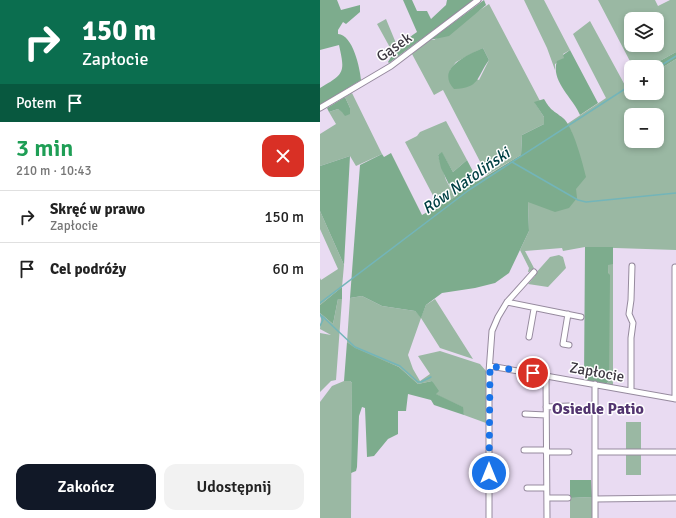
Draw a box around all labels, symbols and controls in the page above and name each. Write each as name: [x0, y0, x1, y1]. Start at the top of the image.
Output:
map controls: [624, 12, 664, 148]
button: layers: [624, 12, 664, 52]
text: 150 m: [82, 14, 156, 48]
icon: right: [16, 16, 68, 68]
street label: Gąsek: [373, 28, 415, 66]
text: Zapłocie: [82, 48, 148, 70]
button: +: [624, 60, 664, 100]
icon: arrive: [64, 92, 86, 114]
text: Potem: [16, 94, 56, 112]
button: −: [624, 108, 664, 148]
text: 3 min: [16, 133, 73, 163]
button: close: [262, 135, 304, 177]
water label: Rów Natoliński: [418, 143, 515, 218]
text: 210 m · 10:43: [16, 163, 92, 179]
text: Skręć w prawo: [50, 200, 145, 218]
icon: right: [16, 206, 38, 228]
text: 150 m: [264, 208, 304, 226]
text: Zapłocie: [50, 218, 98, 234]
icon: arrive: [16, 258, 38, 280]
text: Cel podróży: [50, 260, 126, 278]
text: 60 m: [273, 260, 304, 278]
pin: [516, 356, 550, 390]
street label: Zapłocie: [568, 358, 626, 386]
icon: arrive: [522, 362, 544, 384]
district label: Osiedle Patio: [552, 399, 644, 419]
position arrow: [468, 452, 510, 494]
button: Zakończ: [16, 464, 156, 510]
button: Udostępnij: [164, 464, 304, 510]

